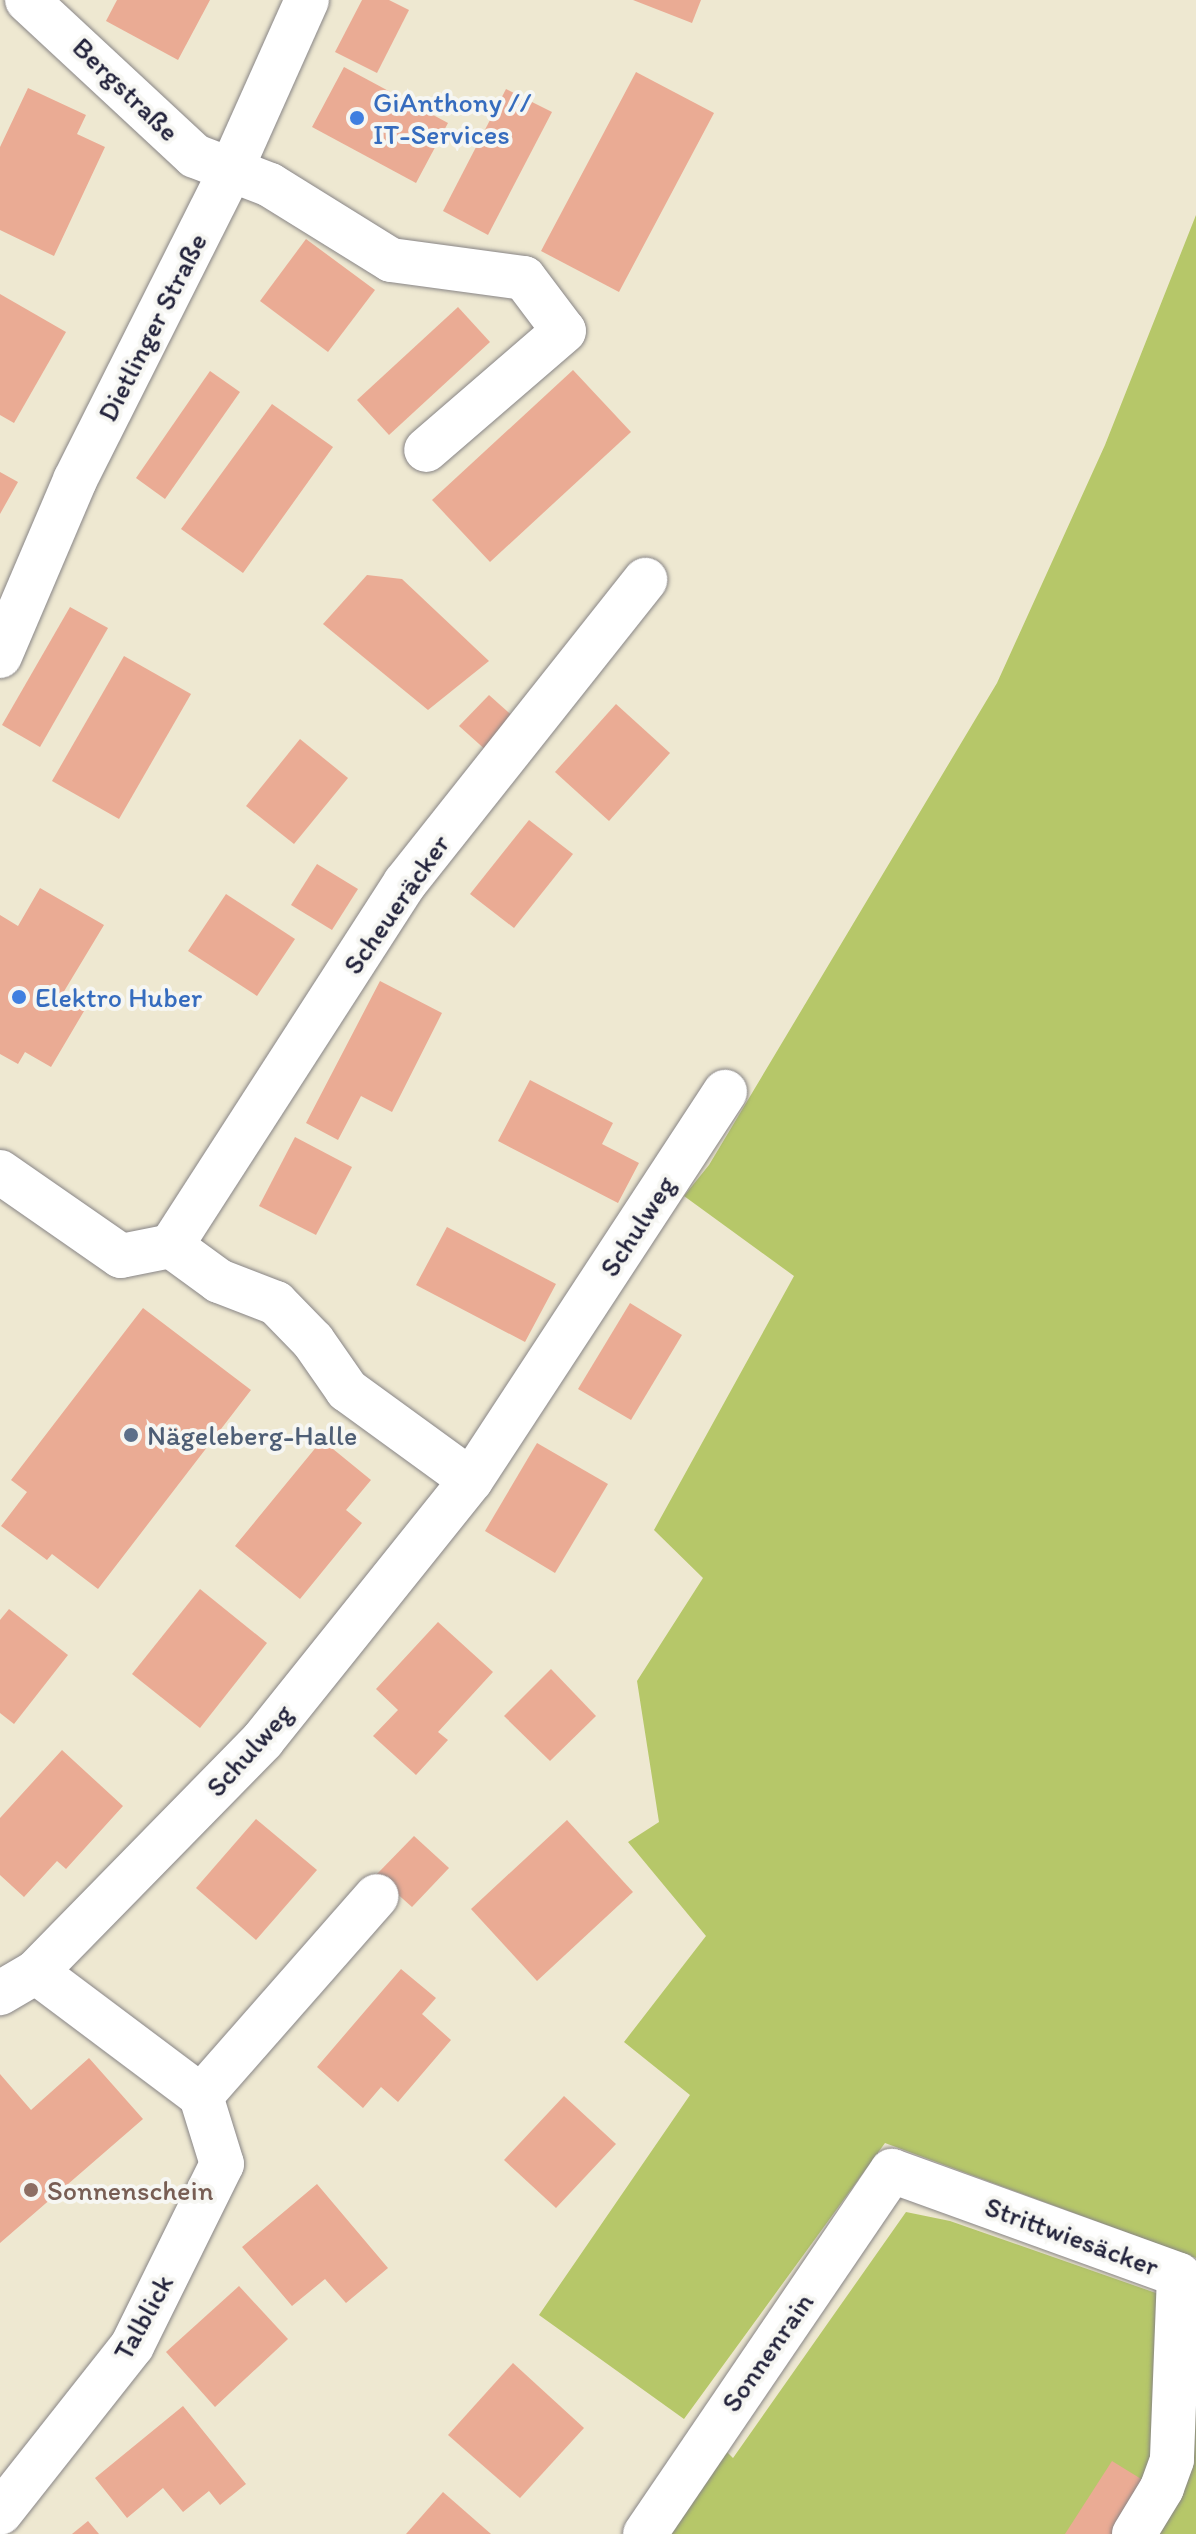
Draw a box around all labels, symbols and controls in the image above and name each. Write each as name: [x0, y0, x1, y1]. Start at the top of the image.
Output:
street label: Bergstraße: [66, 30, 186, 148]
place label: GiAnthony // IT-Services: [373, 85, 532, 151]
marker: GiAnthony // IT-Services: [348, 109, 366, 127]
street label: Dietlinger Straße: [90, 227, 214, 427]
street label: Scheueräcker: [336, 828, 456, 980]
place label: Elektro Huber: [35, 980, 201, 1014]
marker: Elektro Huber: [10, 988, 28, 1006]
street label: Schulweg: [592, 1169, 682, 1283]
place label: Nägeleberg-Halle: [147, 1418, 357, 1452]
marker: Nägeleberg-Halle: [122, 1426, 140, 1444]
street label: Schulweg: [199, 1697, 299, 1803]
place label: Sonnenschein: [47, 2173, 214, 2207]
marker: Sonnenschein: [22, 2181, 40, 2199]
street label: Strittwiesäcker: [981, 2189, 1163, 2283]
street label: Talblick: [106, 2268, 180, 2366]
street label: Sonnenrain: [714, 2286, 820, 2418]

